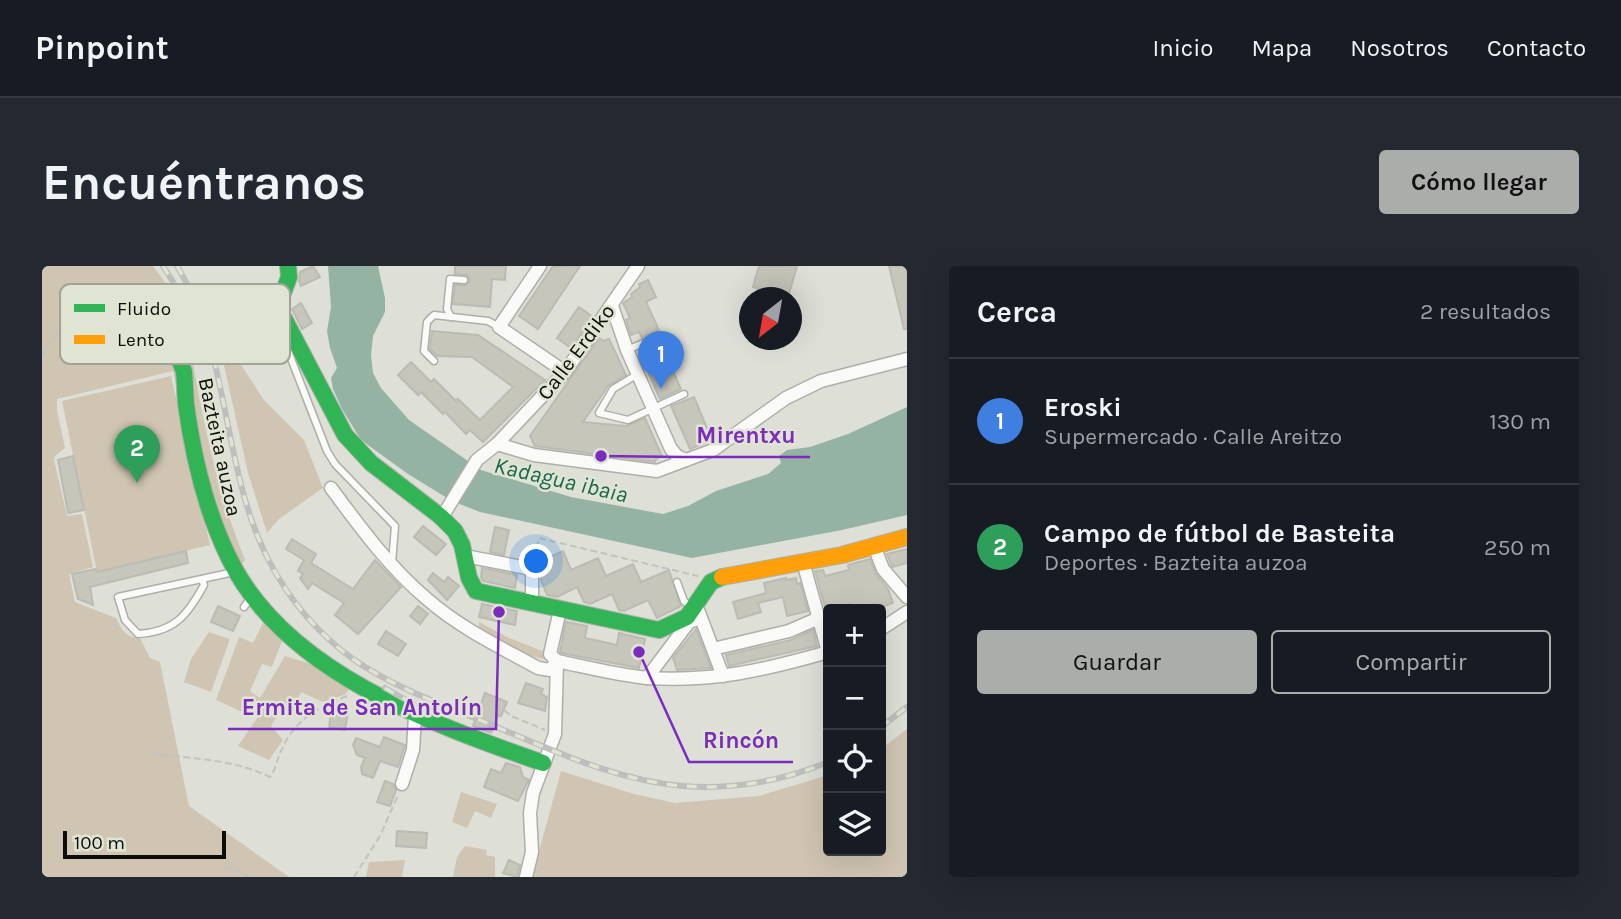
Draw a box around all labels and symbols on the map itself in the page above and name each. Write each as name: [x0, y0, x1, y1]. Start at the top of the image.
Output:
legend: [60, 284, 290, 364]
north arrow: [739, 287, 802, 350]
text: Fluido: [117, 298, 171, 320]
street label: Calle Erdiko: [532, 300, 620, 404]
text: Lento: [117, 329, 165, 351]
pin: 1: [638, 331, 684, 389]
street label: Bazteita auzoa: [194, 375, 246, 519]
callout: Mirentxu: [682, 413, 810, 457]
text: Mirentxu: [696, 422, 796, 449]
pin: 2: [114, 425, 160, 483]
water label: Kadagua ibaia: [491, 451, 631, 509]
your location: [519, 544, 553, 578]
callout: Ermita de San Antolín: [228, 685, 496, 729]
text: Ermita de San Antolín: [242, 694, 482, 721]
callout: Rincón: [689, 718, 793, 762]
text: Rincón: [703, 727, 779, 754]
scale bar: [63, 828, 226, 860]

